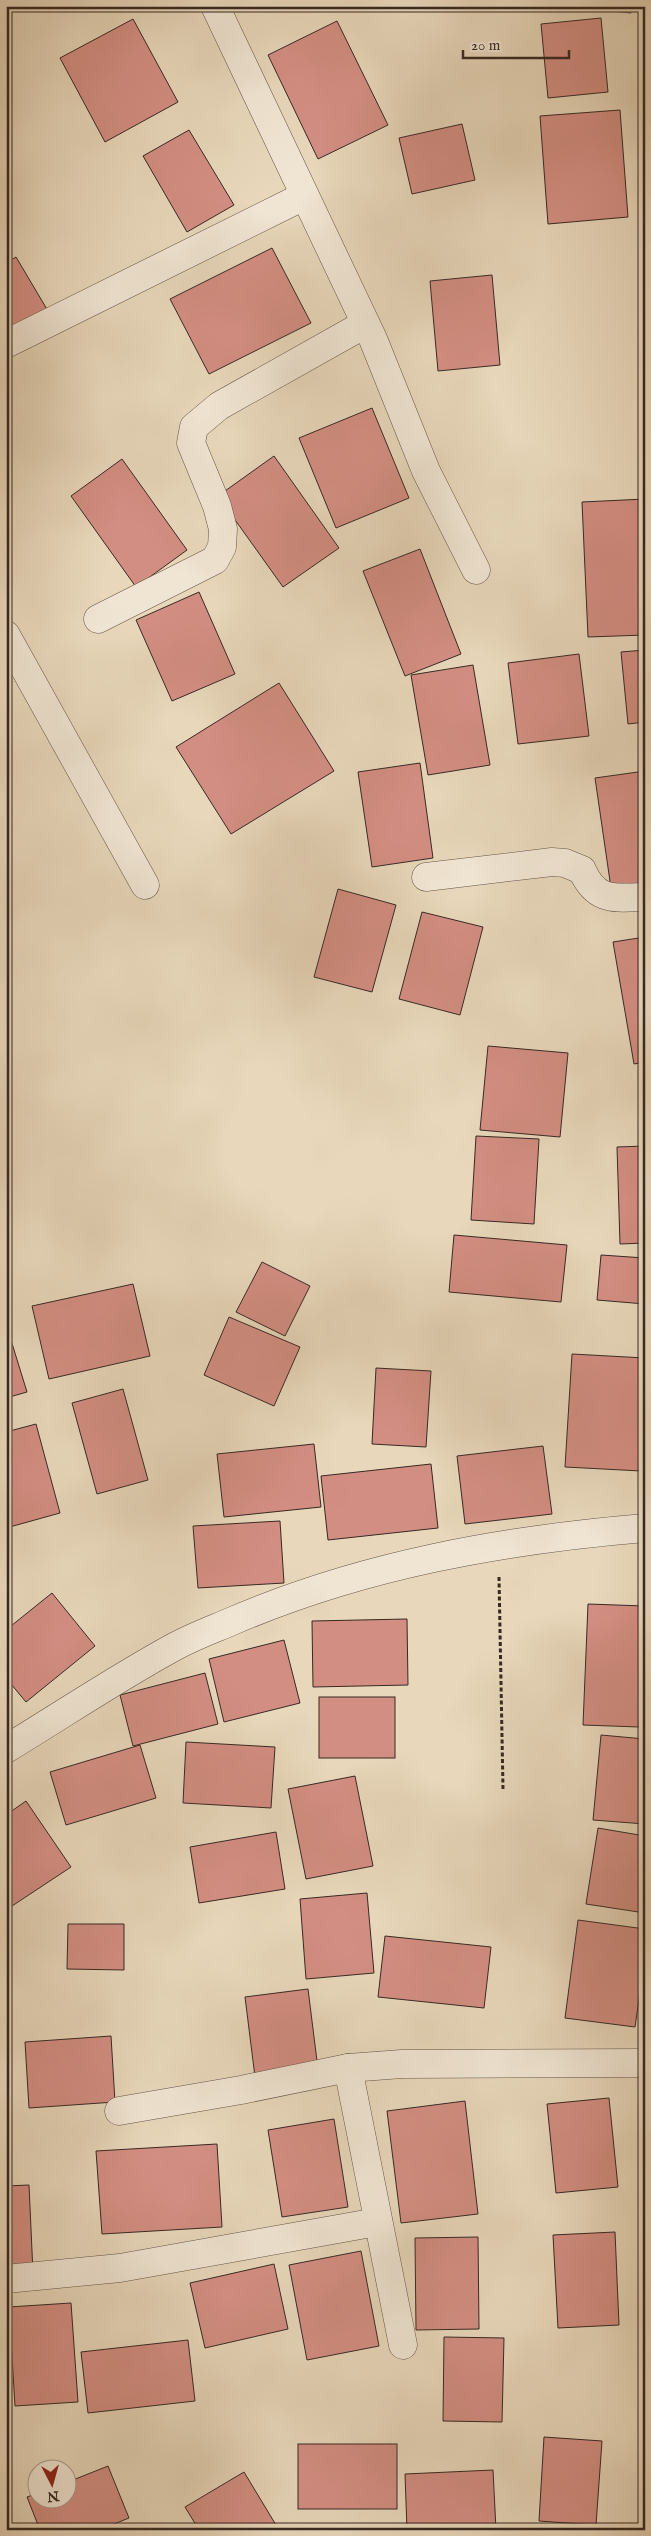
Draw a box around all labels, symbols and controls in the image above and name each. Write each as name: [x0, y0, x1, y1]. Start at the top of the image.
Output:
scale bar: [463, 28, 570, 60]
text: 20 m: [471, 36, 501, 55]
north arrow: [28, 2458, 78, 2508]
text: N: [46, 2486, 61, 2506]

